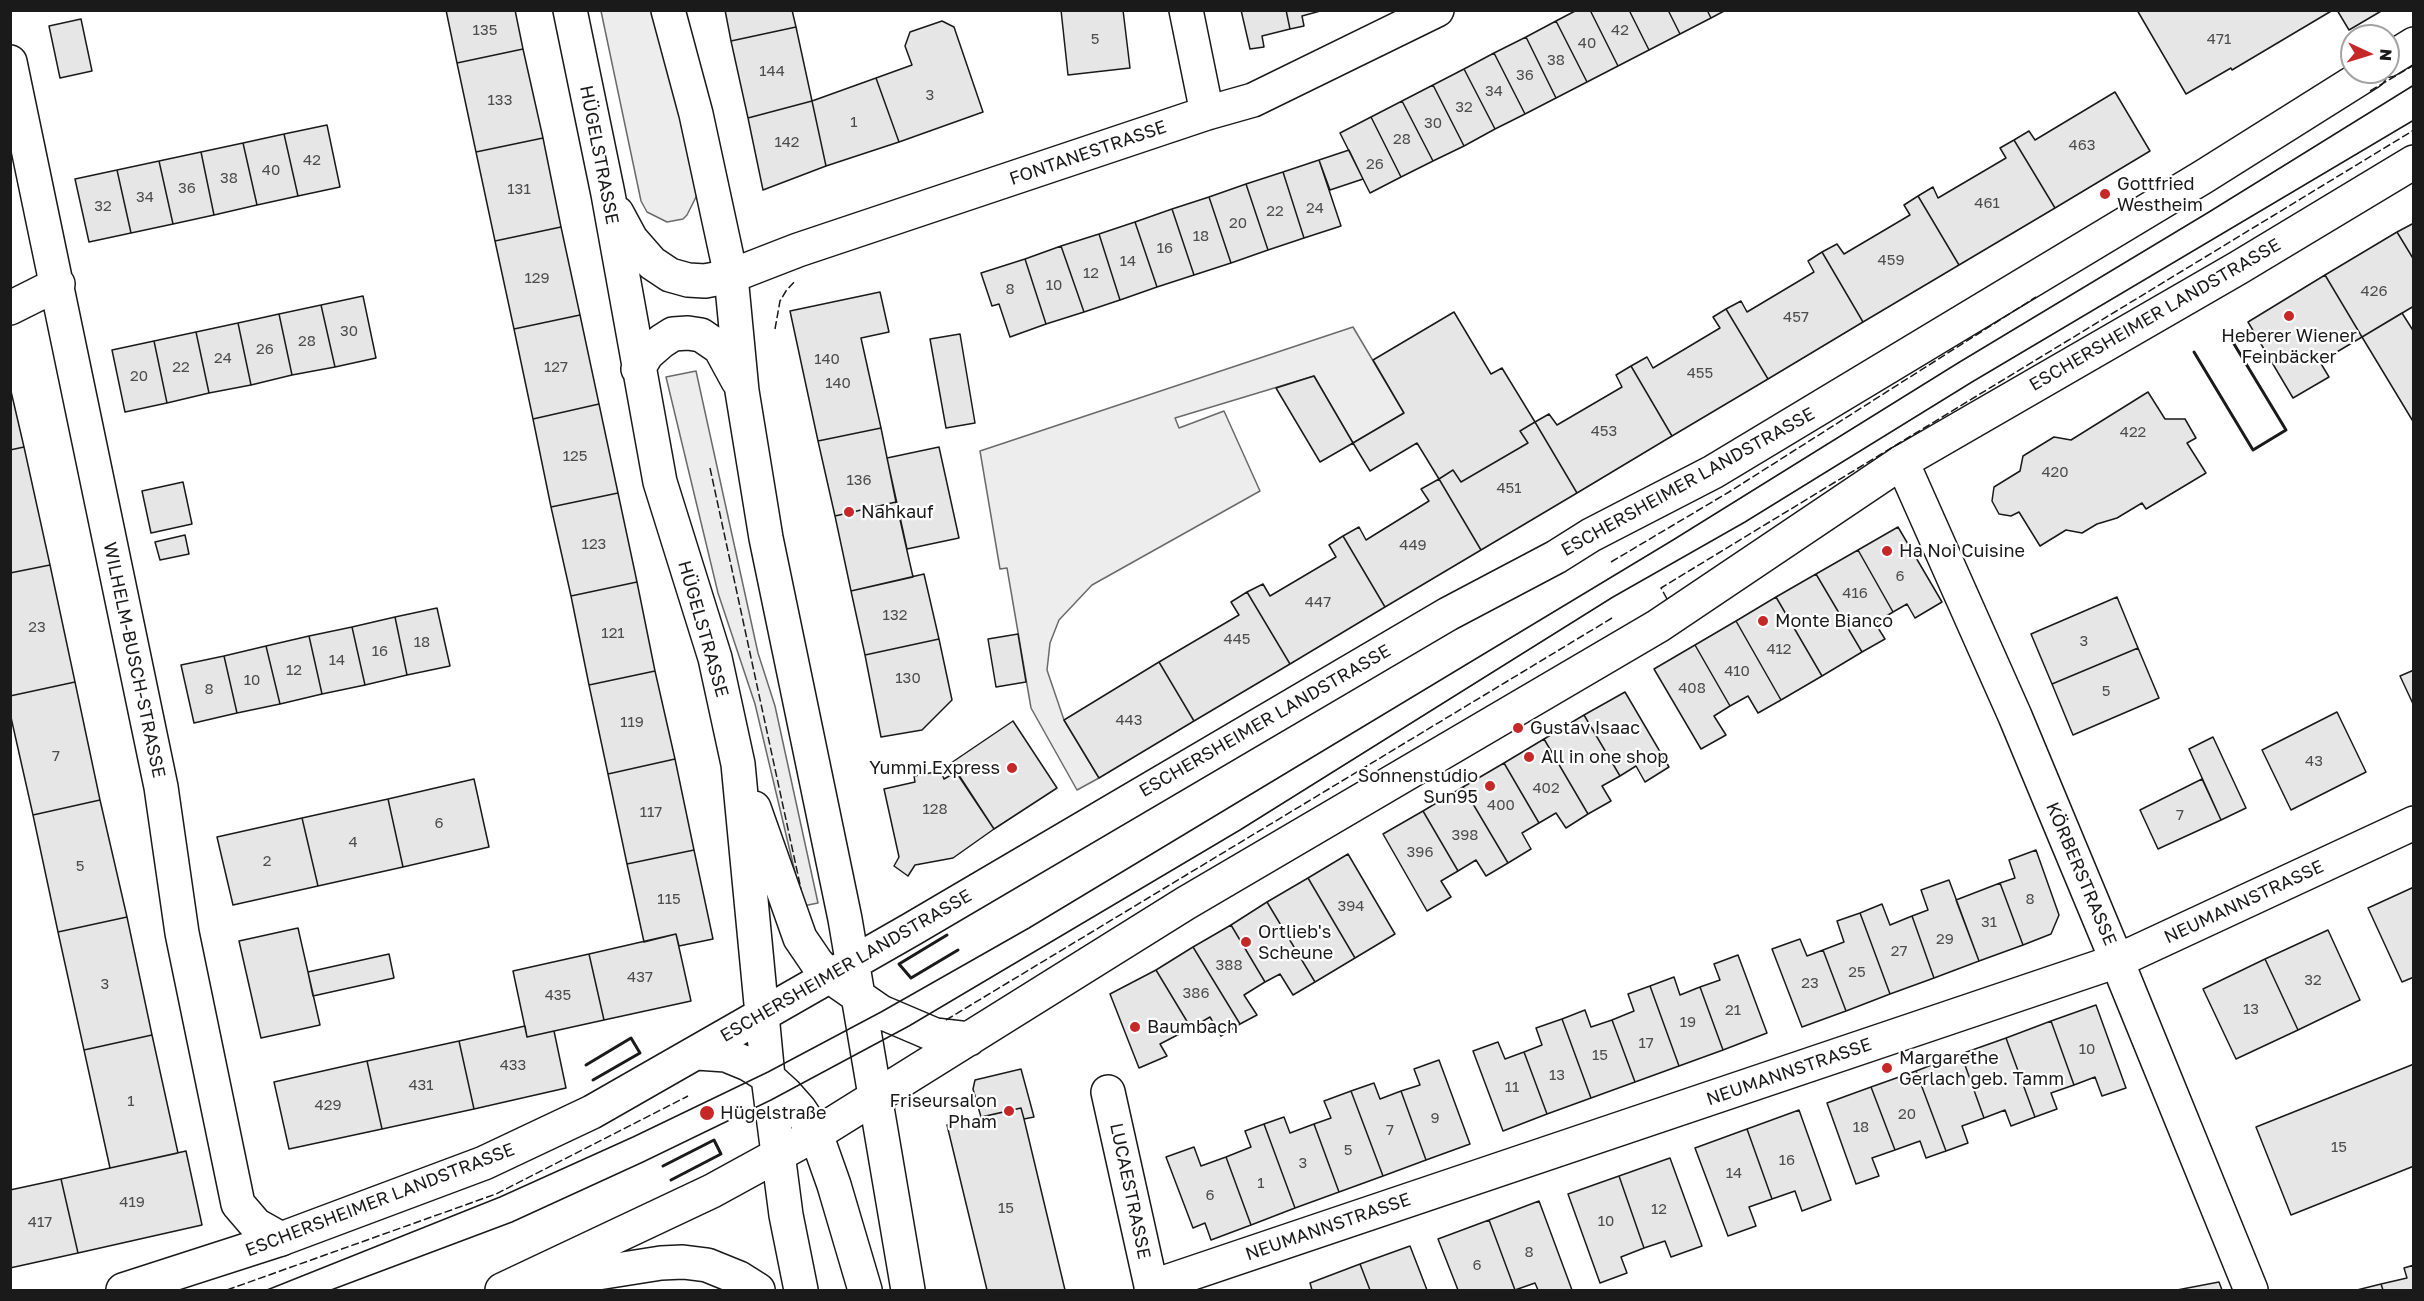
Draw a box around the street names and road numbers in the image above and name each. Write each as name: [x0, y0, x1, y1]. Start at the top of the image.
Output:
street label: HÜGELSTRASSE: [575, 84, 623, 226]
street label: FONTANESTRASSE: [1007, 116, 1169, 190]
street label: ESCHERSHEIMER LANDSTRASSE: [2026, 234, 2284, 396]
street label: ESCHERSHEIMER LANDSTRASSE: [1557, 403, 1819, 561]
street label: WILHELM-BUSCH-STRASSE: [98, 540, 170, 780]
street label: HÜGELSTRASSE: [673, 558, 733, 700]
street label: ESCHERSHEIMER LANDSTRASSE: [1136, 640, 1394, 802]
street label: KÖRBERSTRASSE: [2041, 799, 2121, 949]
street label: NEUMANNSTRASSE: [2161, 856, 2327, 948]
street label: ESCHERSHEIMER LANDSTRASSE: [717, 885, 975, 1047]
street label: NEUMANNSTRASSE: [1704, 1034, 1874, 1110]
street label: LUCAESTRASSE: [1105, 1121, 1155, 1261]
street label: ESCHERSHEIMER LANDSTRASSE: [242, 1139, 518, 1261]
street label: NEUMANNSTRASSE: [1243, 1189, 1413, 1265]

